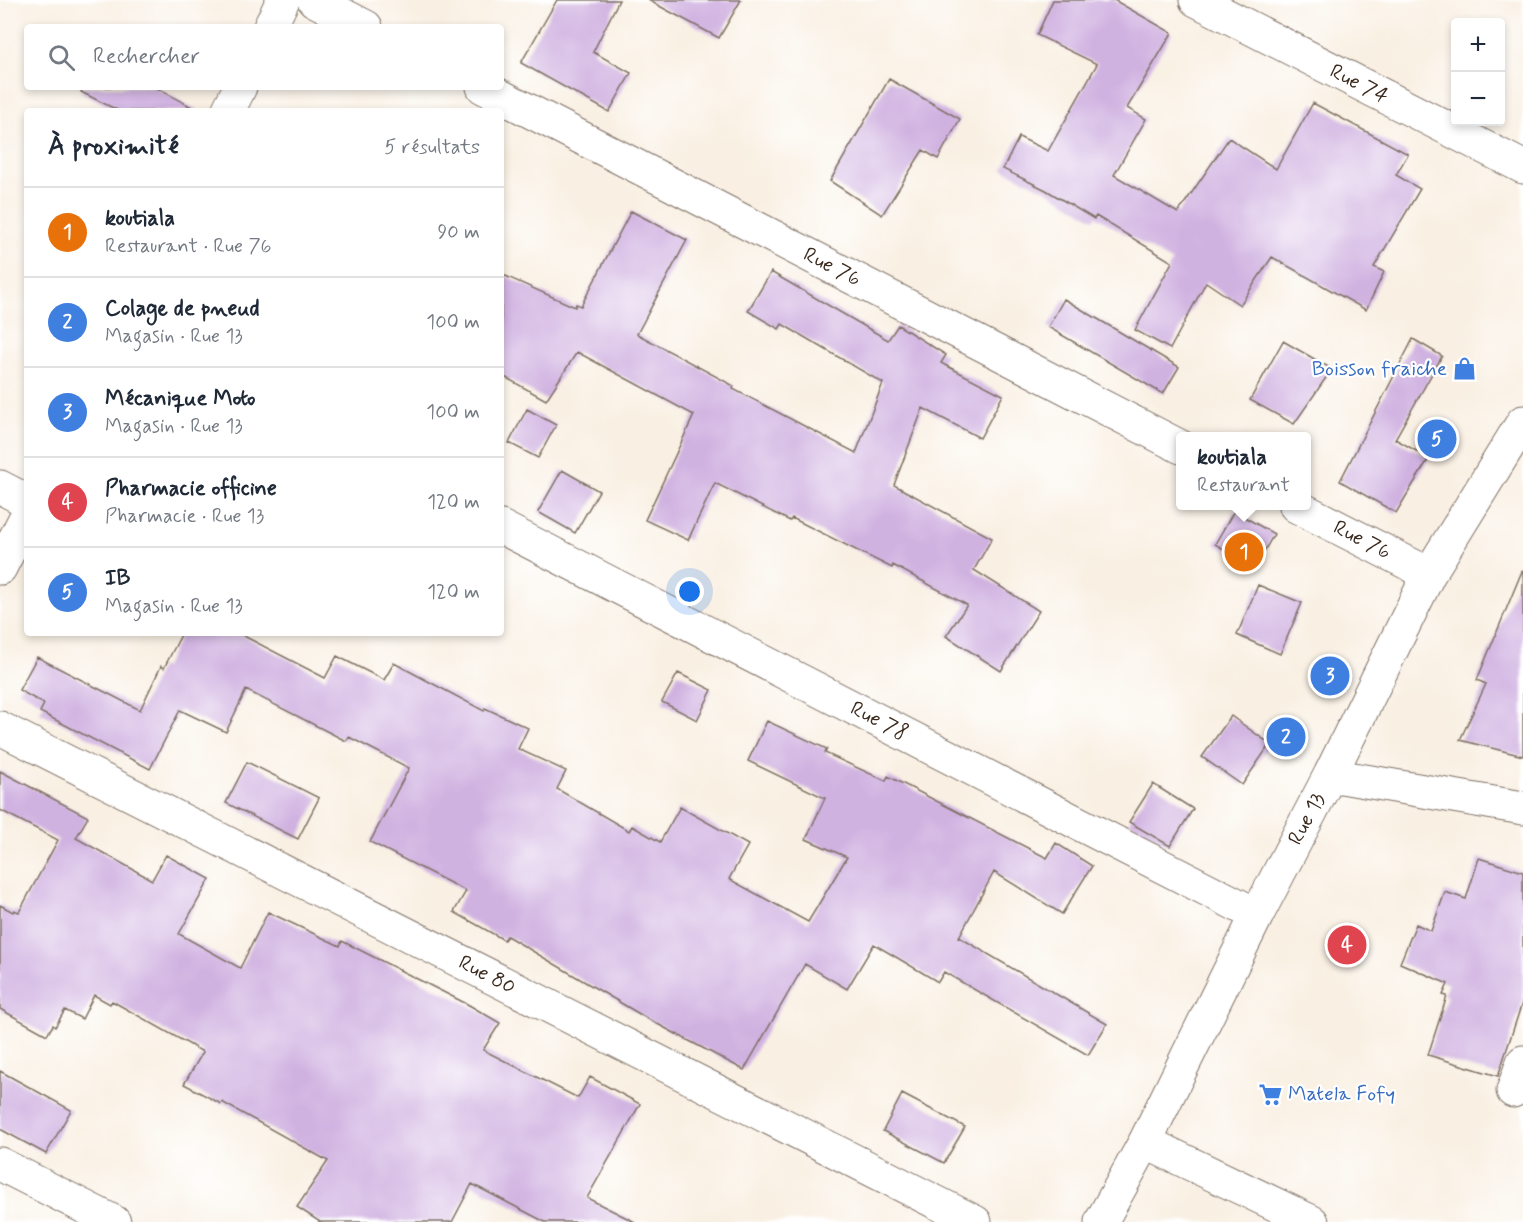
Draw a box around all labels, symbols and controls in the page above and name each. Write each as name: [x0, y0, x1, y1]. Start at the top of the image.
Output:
map controls: [1451, 18, 1505, 126]
button: +: [1451, 18, 1505, 72]
search box: [24, 24, 504, 90]
icon: search: [45, 41, 78, 74]
text: Rechercher: [93, 43, 200, 71]
street label: Rue 74: [1325, 57, 1393, 111]
button: −: [1451, 72, 1505, 126]
text: À proximité: [48, 130, 179, 164]
text: 5 résultats: [384, 134, 480, 161]
text: koutiala: [105, 205, 175, 233]
text: 1: [63, 219, 72, 246]
text: 90 m: [437, 219, 480, 246]
text: Restaurant · Rue 76: [105, 233, 272, 260]
street label: Rue 76: [798, 241, 866, 293]
text: Colage de pneud: [105, 295, 260, 323]
text: 2: [63, 309, 72, 336]
text: 100 m: [426, 309, 480, 336]
text: Magasin · Rue 13: [105, 323, 243, 350]
place label: Boisson fraiche: [1312, 355, 1447, 383]
shop icon: Boisson fraiche: [1452, 356, 1478, 382]
text: Mécanique Moto: [105, 385, 256, 413]
text: 3: [63, 399, 72, 426]
text: 100 m: [426, 399, 480, 426]
text: Magasin · Rue 13: [105, 413, 243, 440]
pin: 5: [1418, 416, 1456, 462]
popup: [1176, 432, 1311, 510]
text: koutiala: [1197, 444, 1267, 472]
text: Restaurant: [1197, 472, 1290, 499]
text: Pharmacie officine: [105, 475, 277, 503]
text: 4: [62, 489, 73, 516]
text: 120 m: [427, 489, 480, 516]
text: Pharmacie · Rue 13: [105, 503, 264, 530]
street label: Rue 76: [1328, 514, 1396, 566]
pin: 1: [1224, 530, 1264, 574]
text: IB: [105, 565, 131, 593]
your location: [675, 577, 704, 606]
text: 5: [62, 579, 74, 606]
text: 120 m: [427, 579, 480, 606]
text: Magasin · Rue 13: [105, 593, 243, 620]
pin: 3: [1310, 654, 1350, 698]
street label: Rue 78: [845, 695, 913, 747]
pin: 2: [1266, 714, 1306, 760]
street label: Rue 13: [1282, 788, 1332, 850]
pin: 4: [1328, 922, 1366, 968]
street label: Rue 80: [454, 949, 520, 1001]
place label: Matela Fofy: [1288, 1080, 1395, 1108]
supermarket icon: Matela Fofy: [1257, 1081, 1283, 1107]

